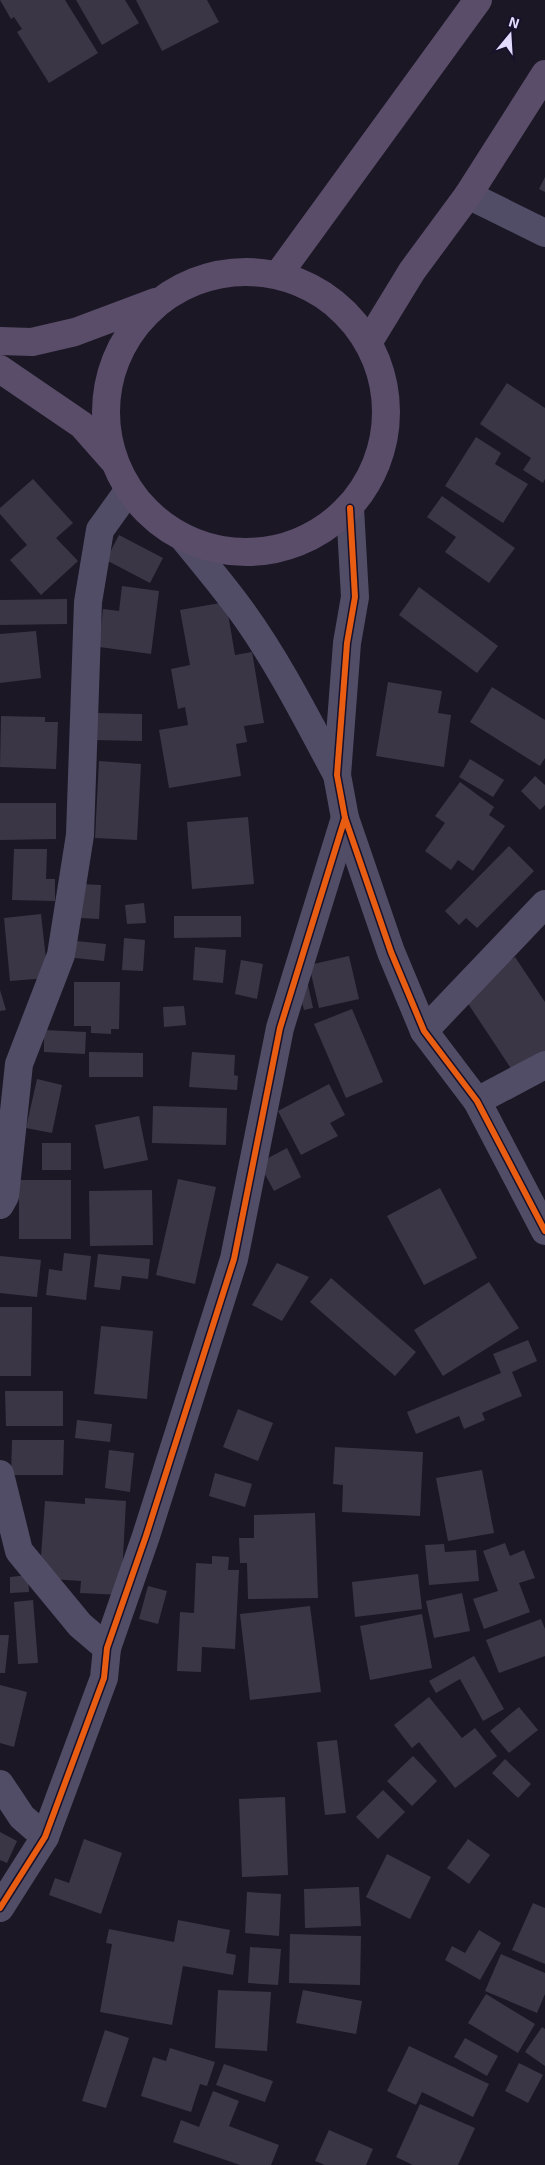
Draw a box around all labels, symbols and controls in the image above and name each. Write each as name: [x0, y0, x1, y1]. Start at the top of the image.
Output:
north arrow: [485, 10, 535, 60]
text: N: [507, 13, 522, 32]

